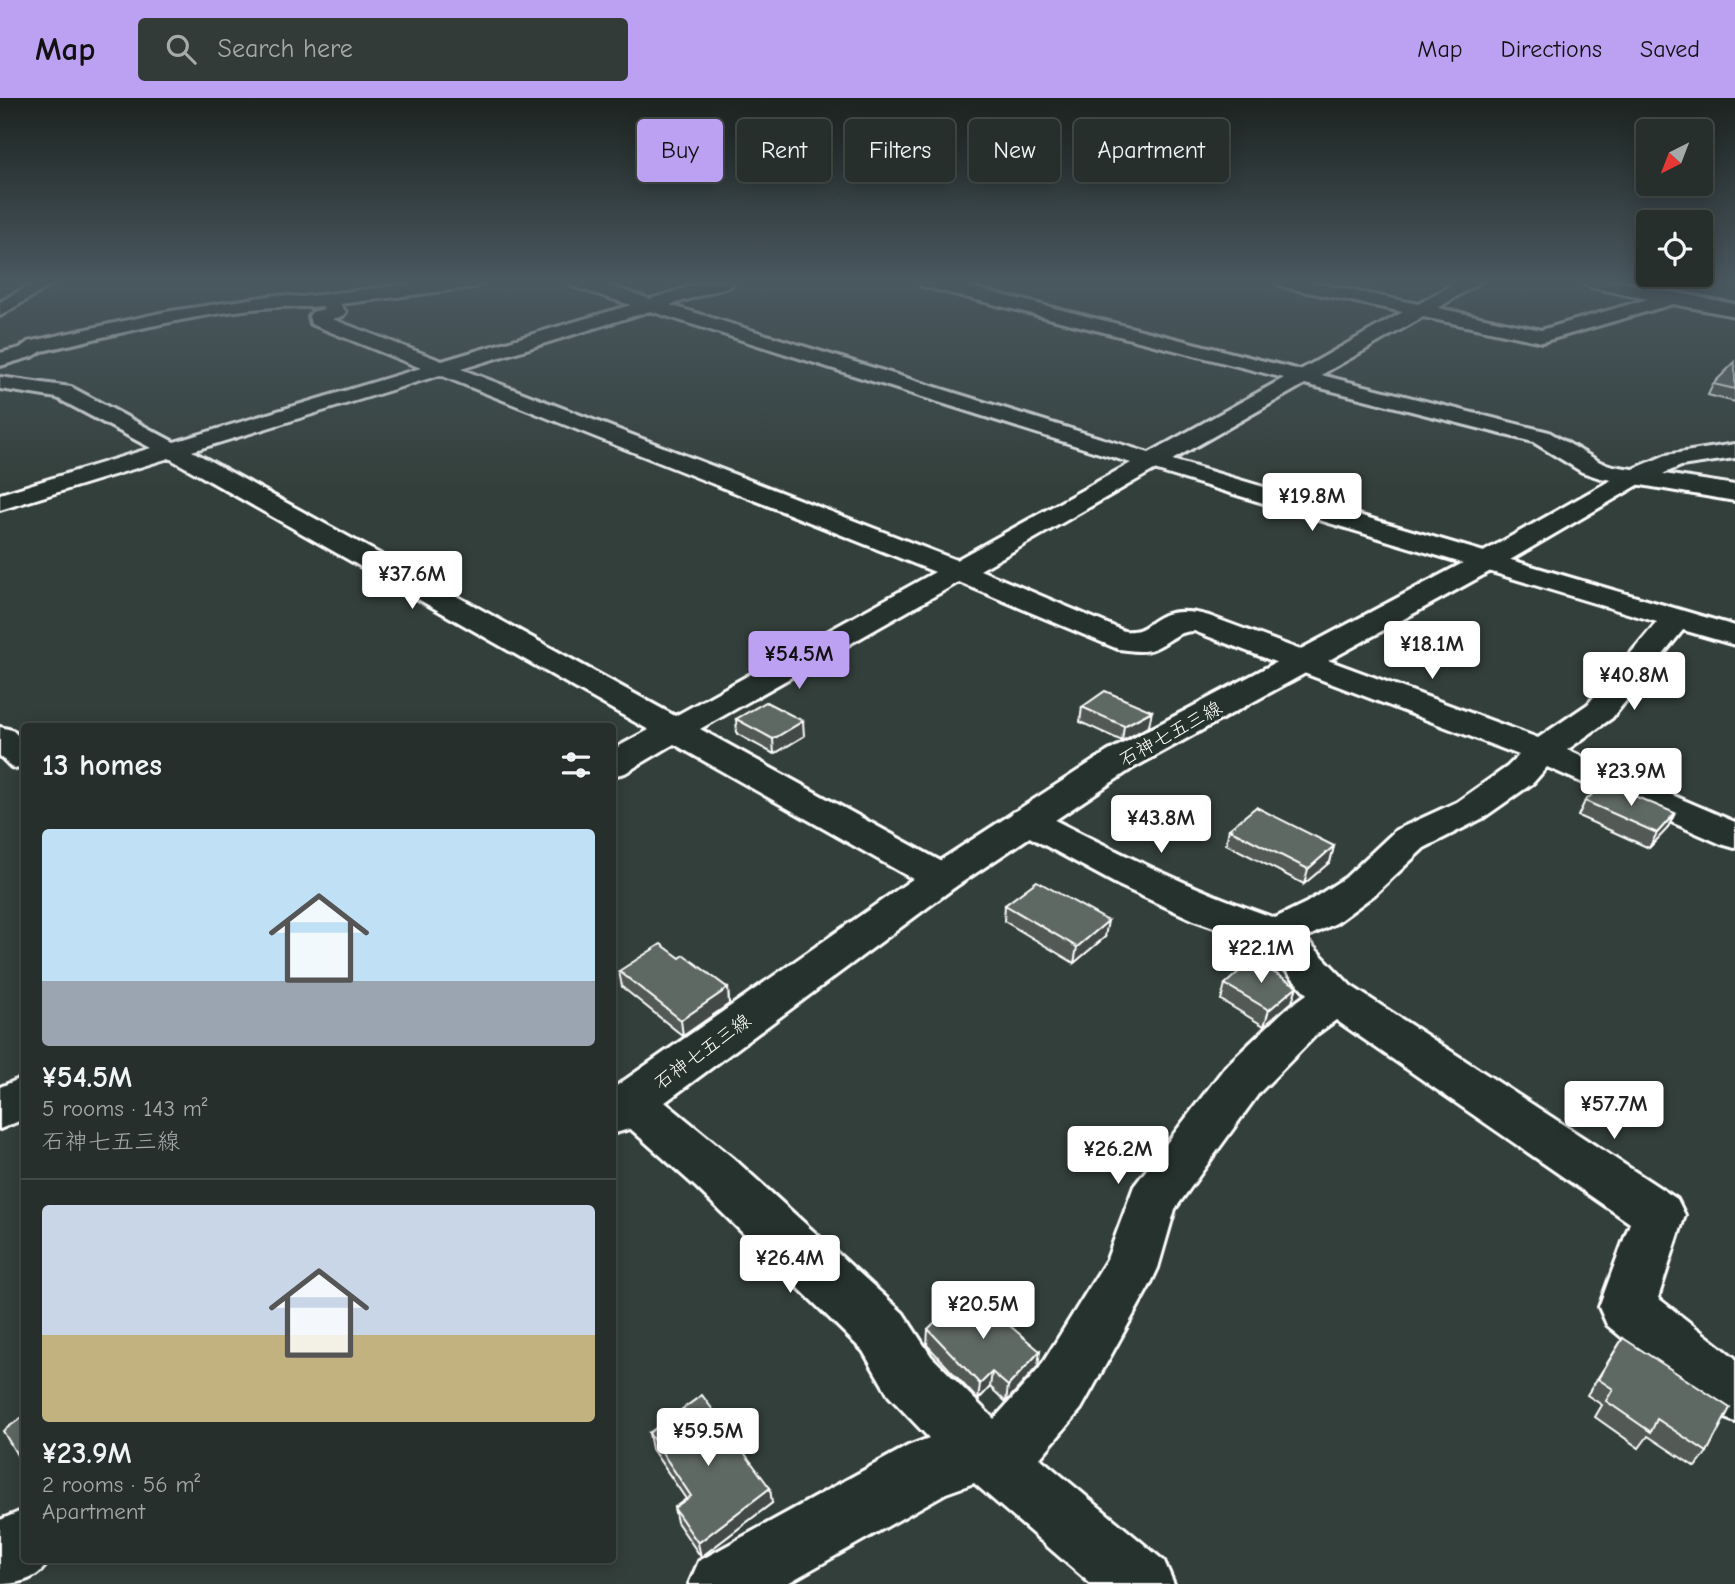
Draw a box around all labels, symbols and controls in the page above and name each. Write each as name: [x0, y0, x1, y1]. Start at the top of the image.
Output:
search box: [138, 18, 628, 81]
text: Map: [35, 30, 96, 68]
icon: search: [162, 30, 200, 68]
text: Search here: [218, 34, 353, 64]
text: Map: [1417, 35, 1463, 63]
text: Directions: [1501, 35, 1602, 63]
text: Saved: [1640, 35, 1700, 63]
chip: Buy: [637, 119, 723, 182]
chip: Rent: [737, 119, 831, 182]
chip: Filters: [845, 119, 955, 182]
chip: New: [969, 119, 1060, 182]
chip: Apartment: [1074, 119, 1229, 182]
north arrow: [1636, 119, 1713, 196]
map controls: [1636, 119, 1713, 287]
button: locate: [1636, 210, 1713, 287]
pin: ¥19.8M: [1255, 474, 1369, 533]
text: ¥19.8M: [1279, 482, 1345, 509]
pin: ¥37.6M: [355, 552, 469, 611]
text: ¥37.6M: [378, 560, 446, 587]
pin: ¥18.1M: [1375, 622, 1489, 681]
text: ¥18.1M: [1400, 630, 1464, 657]
pin: ¥54.5M: [742, 632, 856, 691]
text: ¥54.5M: [764, 640, 834, 667]
pin: ¥40.8M: [1577, 652, 1691, 712]
text: ¥40.8M: [1599, 661, 1669, 688]
street label: 石神七五三線: [1115, 697, 1226, 771]
icon: filters: [557, 746, 595, 784]
text: 13 homes: [42, 748, 162, 783]
pin: ¥23.9M: [1574, 748, 1688, 808]
text: ¥23.9M: [1597, 757, 1665, 784]
pin: ¥43.8M: [1104, 796, 1218, 855]
text: ¥43.8M: [1127, 804, 1195, 831]
icon: home: [256, 875, 382, 1001]
pin: ¥22.1M: [1204, 926, 1318, 985]
text: ¥22.1M: [1228, 934, 1294, 961]
street label: 石神七五三線: [650, 1009, 755, 1094]
text: ¥54.5M: [42, 1060, 132, 1095]
pin: ¥57.7M: [1557, 1082, 1671, 1141]
text: ¥57.7M: [1581, 1090, 1647, 1117]
text: 5 rooms · 143 m²: [42, 1095, 208, 1122]
pin: ¥26.2M: [1061, 1126, 1175, 1186]
text: 石神七五三線: [42, 1128, 180, 1155]
text: ¥26.2M: [1084, 1135, 1152, 1162]
pin: ¥26.4M: [733, 1236, 847, 1295]
text: ¥26.4M: [756, 1244, 824, 1271]
icon: home: [256, 1250, 382, 1376]
pin: ¥20.5M: [926, 1282, 1040, 1341]
text: ¥20.5M: [948, 1290, 1018, 1317]
pin: ¥59.5M: [651, 1408, 765, 1468]
text: ¥59.5M: [673, 1417, 743, 1444]
text: ¥23.9M: [42, 1436, 132, 1471]
text: 2 rooms · 56 m²: [42, 1471, 200, 1498]
text: Apartment: [42, 1498, 145, 1525]

